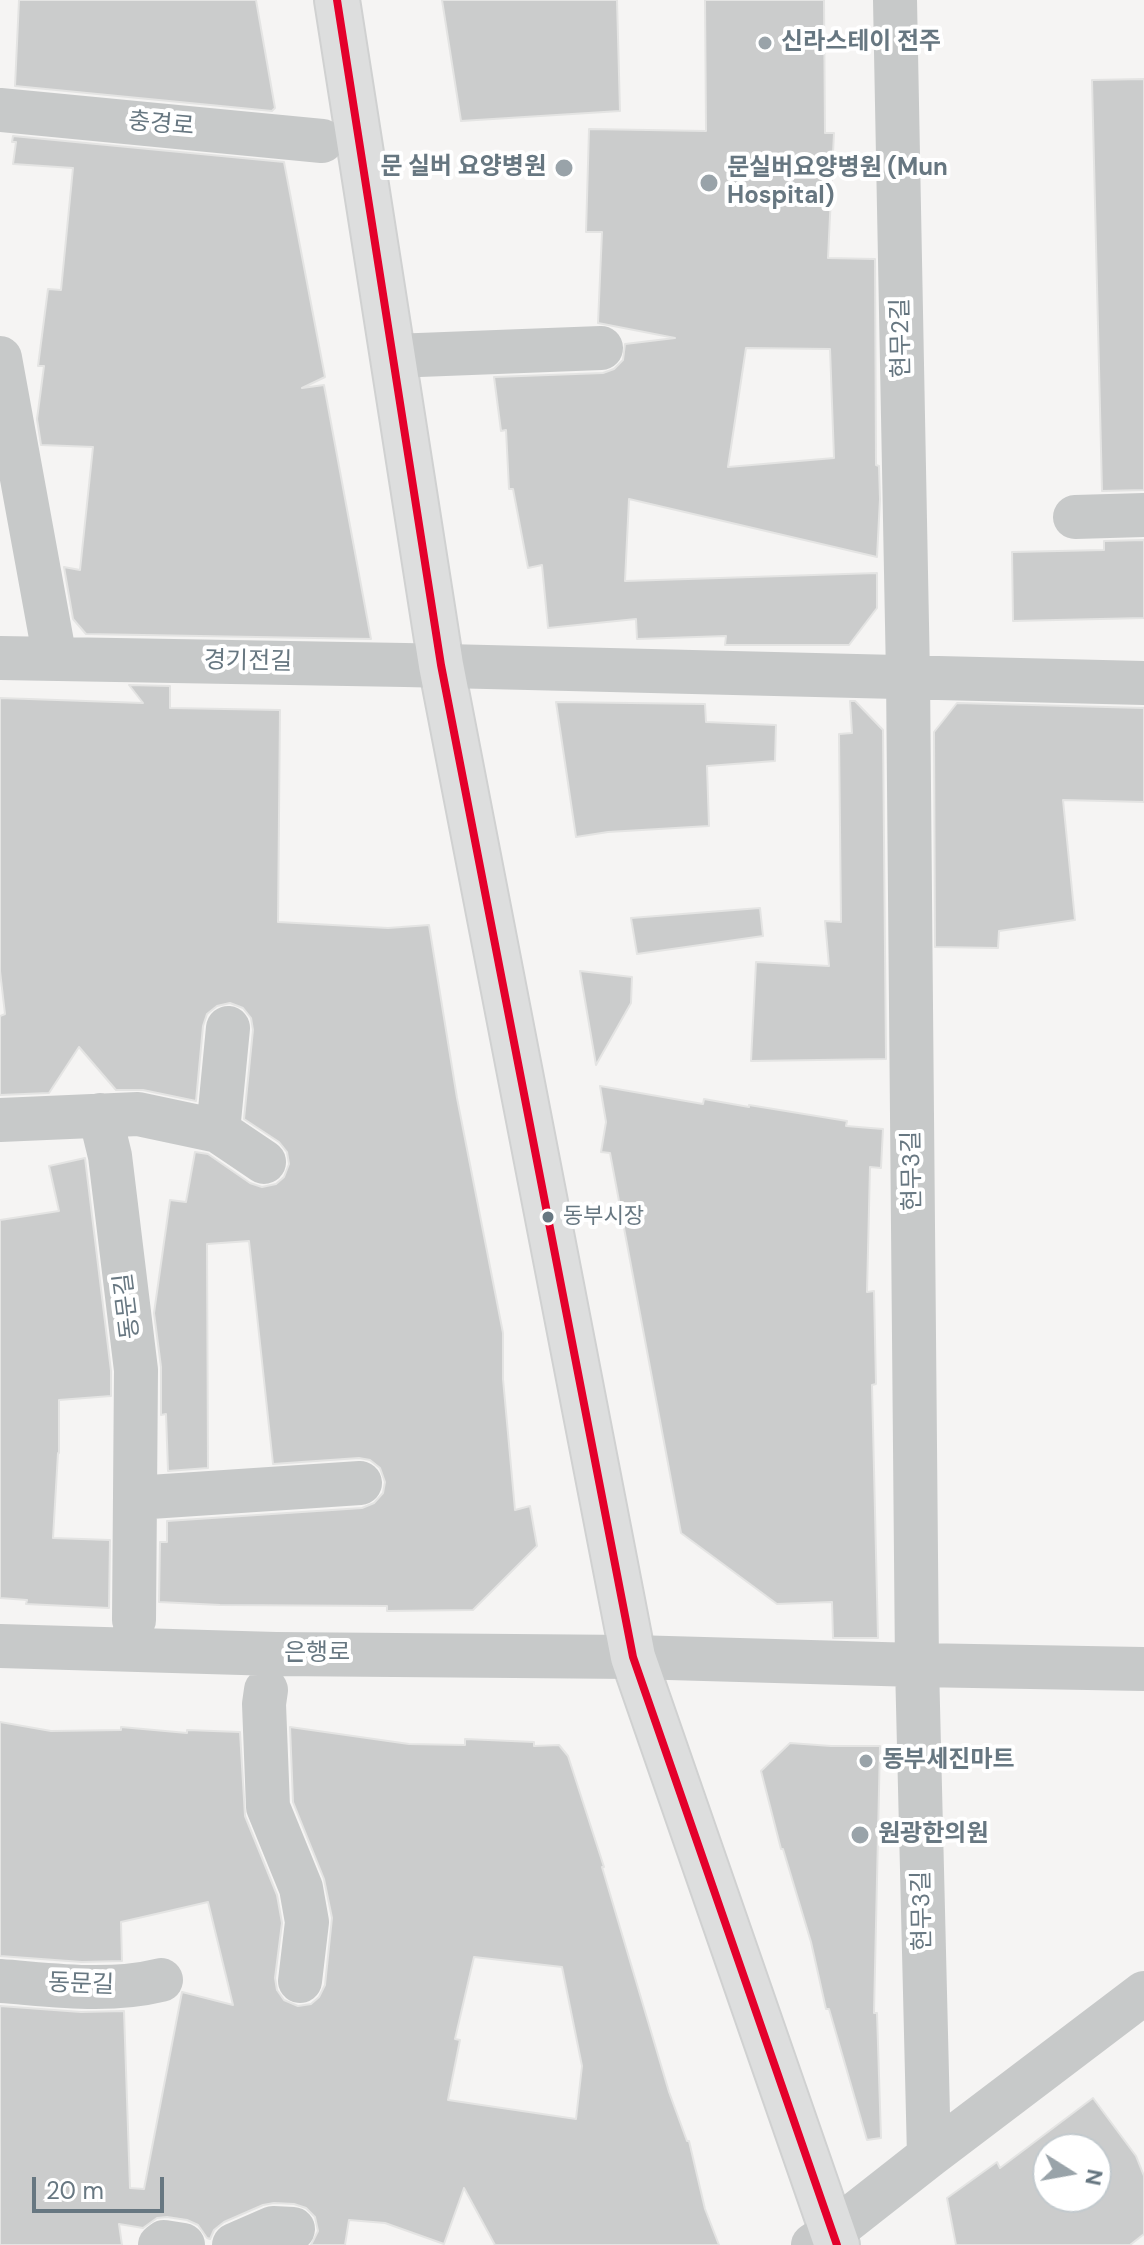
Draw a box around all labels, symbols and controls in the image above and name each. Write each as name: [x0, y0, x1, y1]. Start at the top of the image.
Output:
place label: 신라스테이 전주: [781, 29, 941, 57]
marker: 신라스테이 전주: [756, 34, 774, 52]
street label: 충경로: [127, 108, 195, 142]
place label: 문 실버 요양병원: [380, 154, 546, 182]
place label: 문실버요양병원 (Mun Hospital): [727, 155, 948, 211]
marker: 문 실버 요양병원: [553, 157, 575, 179]
marker: 문실버요양병원 (Mun Hospital): [698, 172, 720, 194]
street label: 현무2길: [887, 298, 917, 378]
street label: 경기전길: [204, 647, 292, 677]
street label: 현무3길: [898, 1131, 928, 1211]
place label: 동부시장: [563, 1204, 644, 1230]
marker: 동부시장: [540, 1209, 556, 1225]
street label: 동문길: [110, 1271, 146, 1341]
street label: 은행로: [284, 1640, 350, 1668]
place label: 동부세진마트: [882, 1747, 1014, 1775]
marker: 동부세진마트: [857, 1752, 875, 1770]
place label: 원광한의원: [878, 1821, 988, 1849]
marker: 원광한의원: [849, 1824, 871, 1846]
street label: 현무3길: [908, 1871, 938, 1951]
street label: 동문길: [47, 1969, 115, 2001]
north arrow: [1032, 2133, 1112, 2213]
scale bar: [36, 2161, 168, 2211]
text: N: [1078, 2167, 1110, 2188]
text: 20 m: [46, 2175, 104, 2206]

